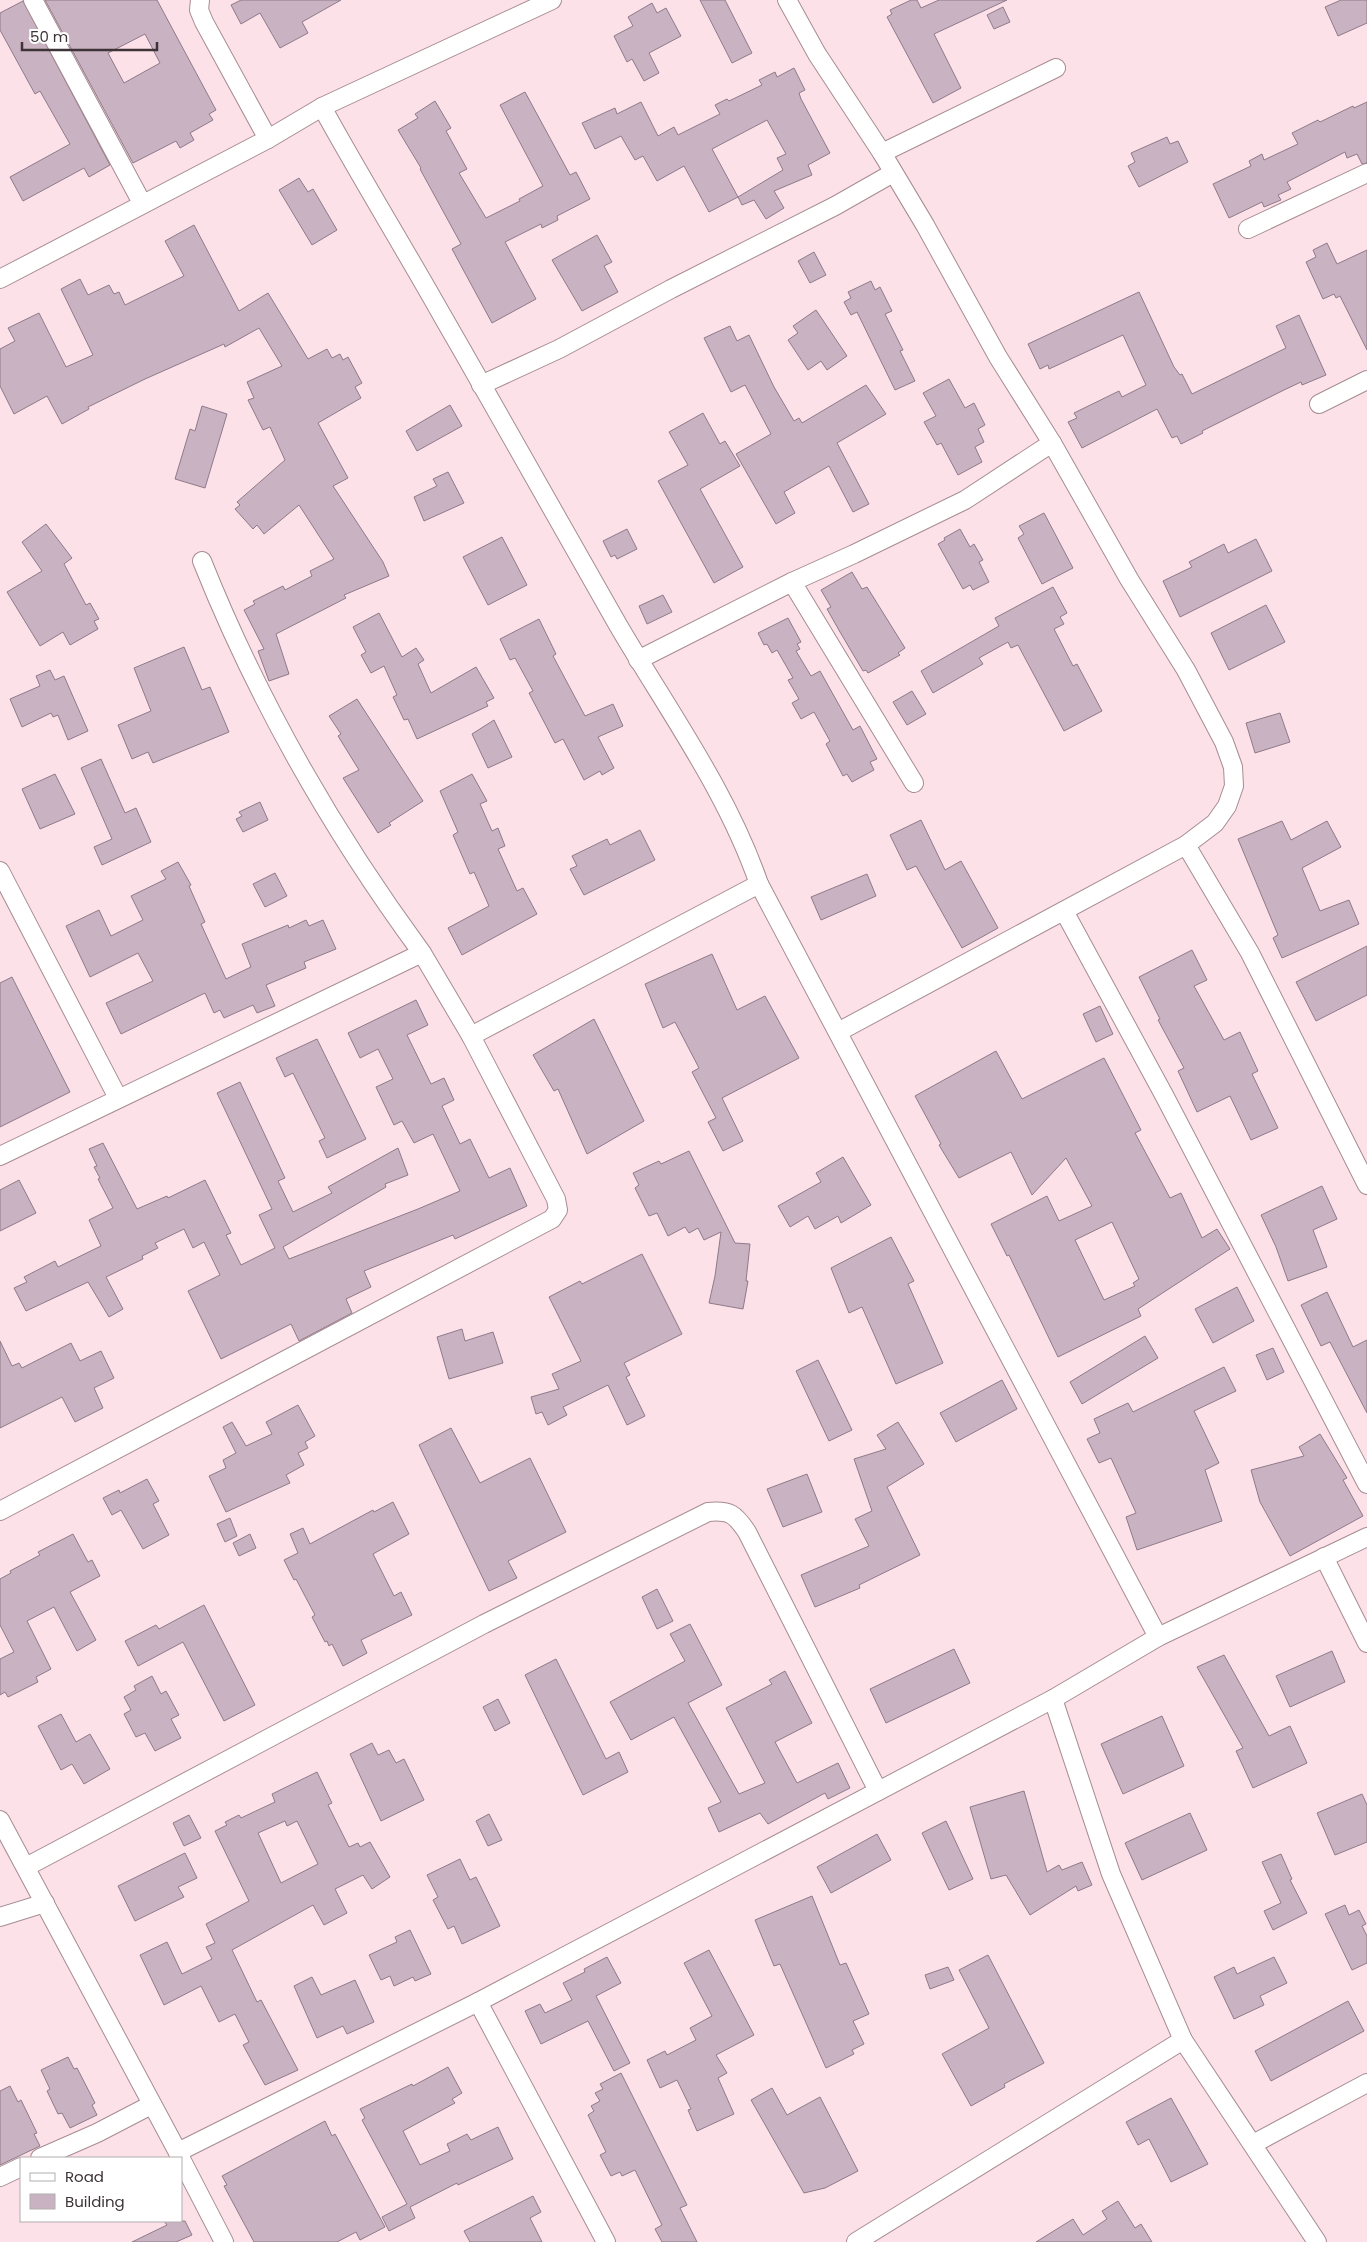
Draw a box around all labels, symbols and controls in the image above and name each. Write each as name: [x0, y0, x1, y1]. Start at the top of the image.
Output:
scale bar: [22, 20, 158, 52]
text: 50 m: [30, 26, 68, 47]
legend: [20, 2157, 182, 2222]
text: Road: [65, 2166, 104, 2187]
text: Building: [65, 2191, 125, 2212]

